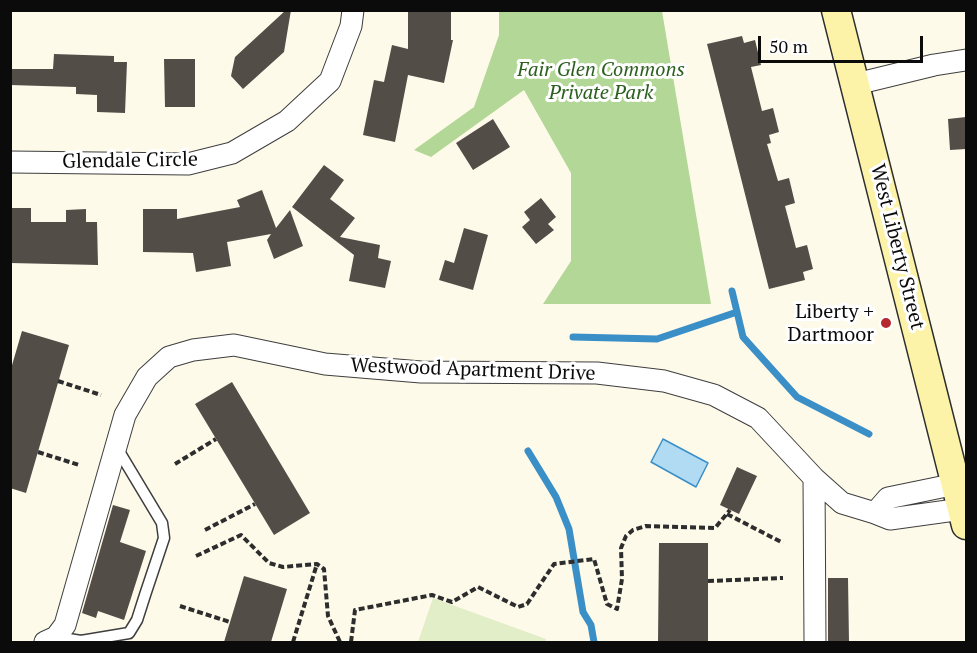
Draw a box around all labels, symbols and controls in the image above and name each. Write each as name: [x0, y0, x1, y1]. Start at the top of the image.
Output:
scale bar: [761, 24, 926, 62]
text: 50 m: [769, 34, 808, 58]
park label: Fair Glen Commons Private Park: [517, 58, 685, 105]
street label: Glendale Circle: [62, 148, 198, 174]
street label: West Liberty Street: [865, 162, 929, 332]
place label: Liberty + Dartmoor: [788, 300, 874, 347]
marker: Liberty + Dartmoor: [879, 316, 893, 330]
street label: Westwood Apartment Drive: [350, 354, 596, 386]

